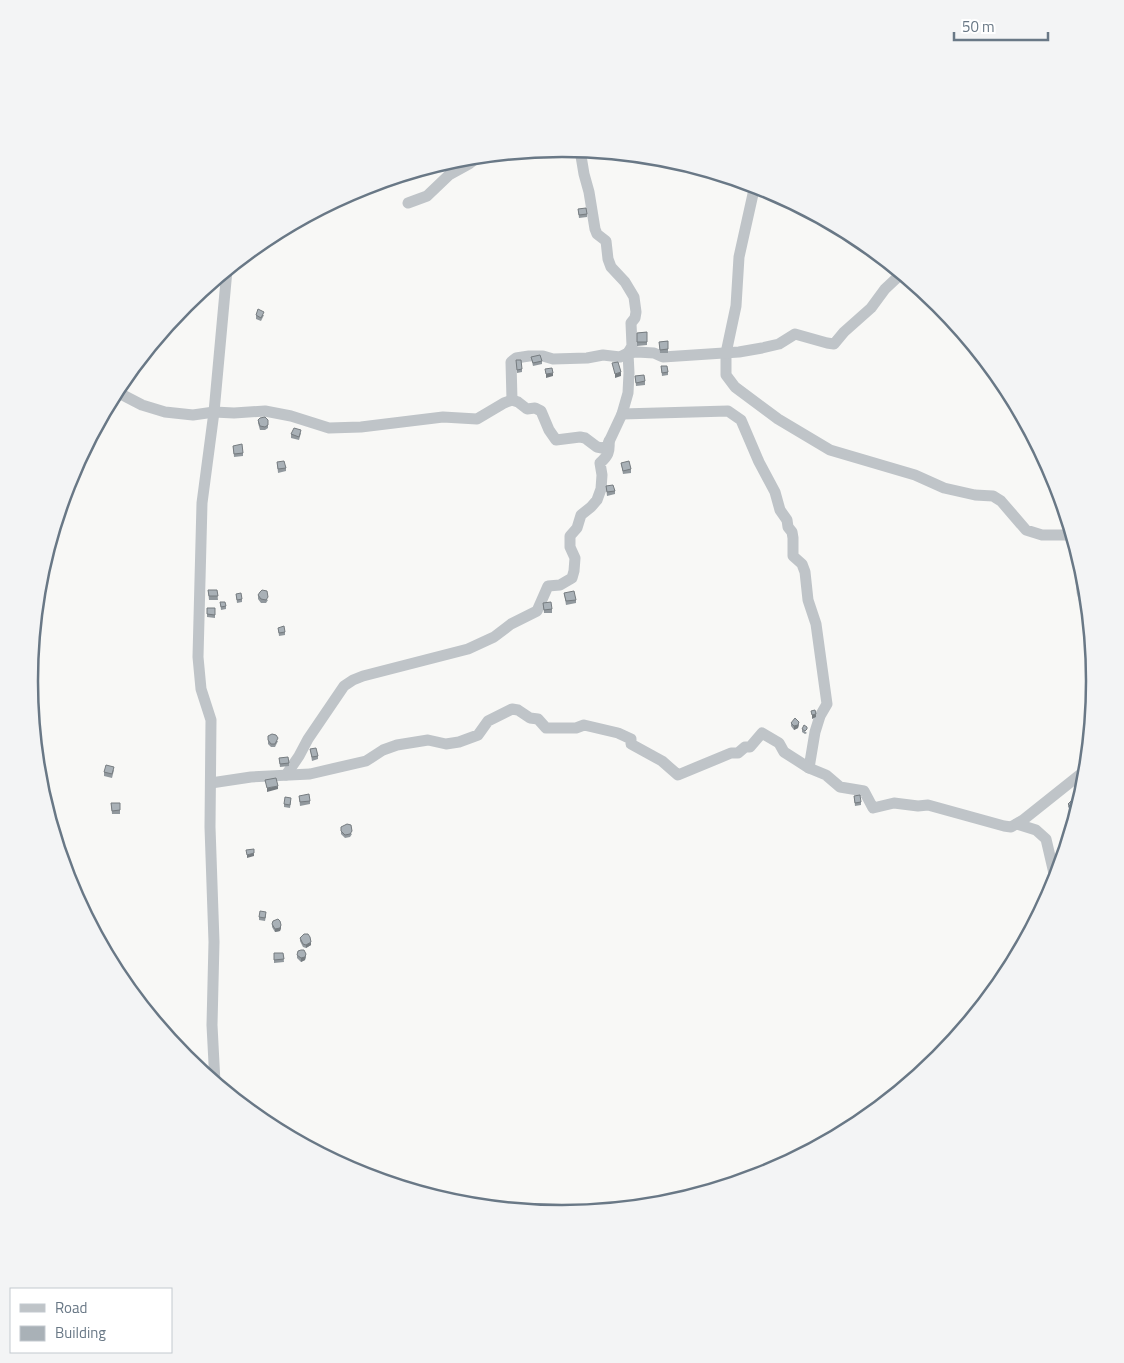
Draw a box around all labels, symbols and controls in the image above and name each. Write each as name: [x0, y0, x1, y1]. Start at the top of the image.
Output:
scale bar: [954, 10, 1048, 42]
text: 50 m: [962, 15, 995, 38]
legend: [10, 1288, 172, 1353]
text: Road: [55, 1296, 87, 1319]
text: Building: [55, 1321, 106, 1344]

